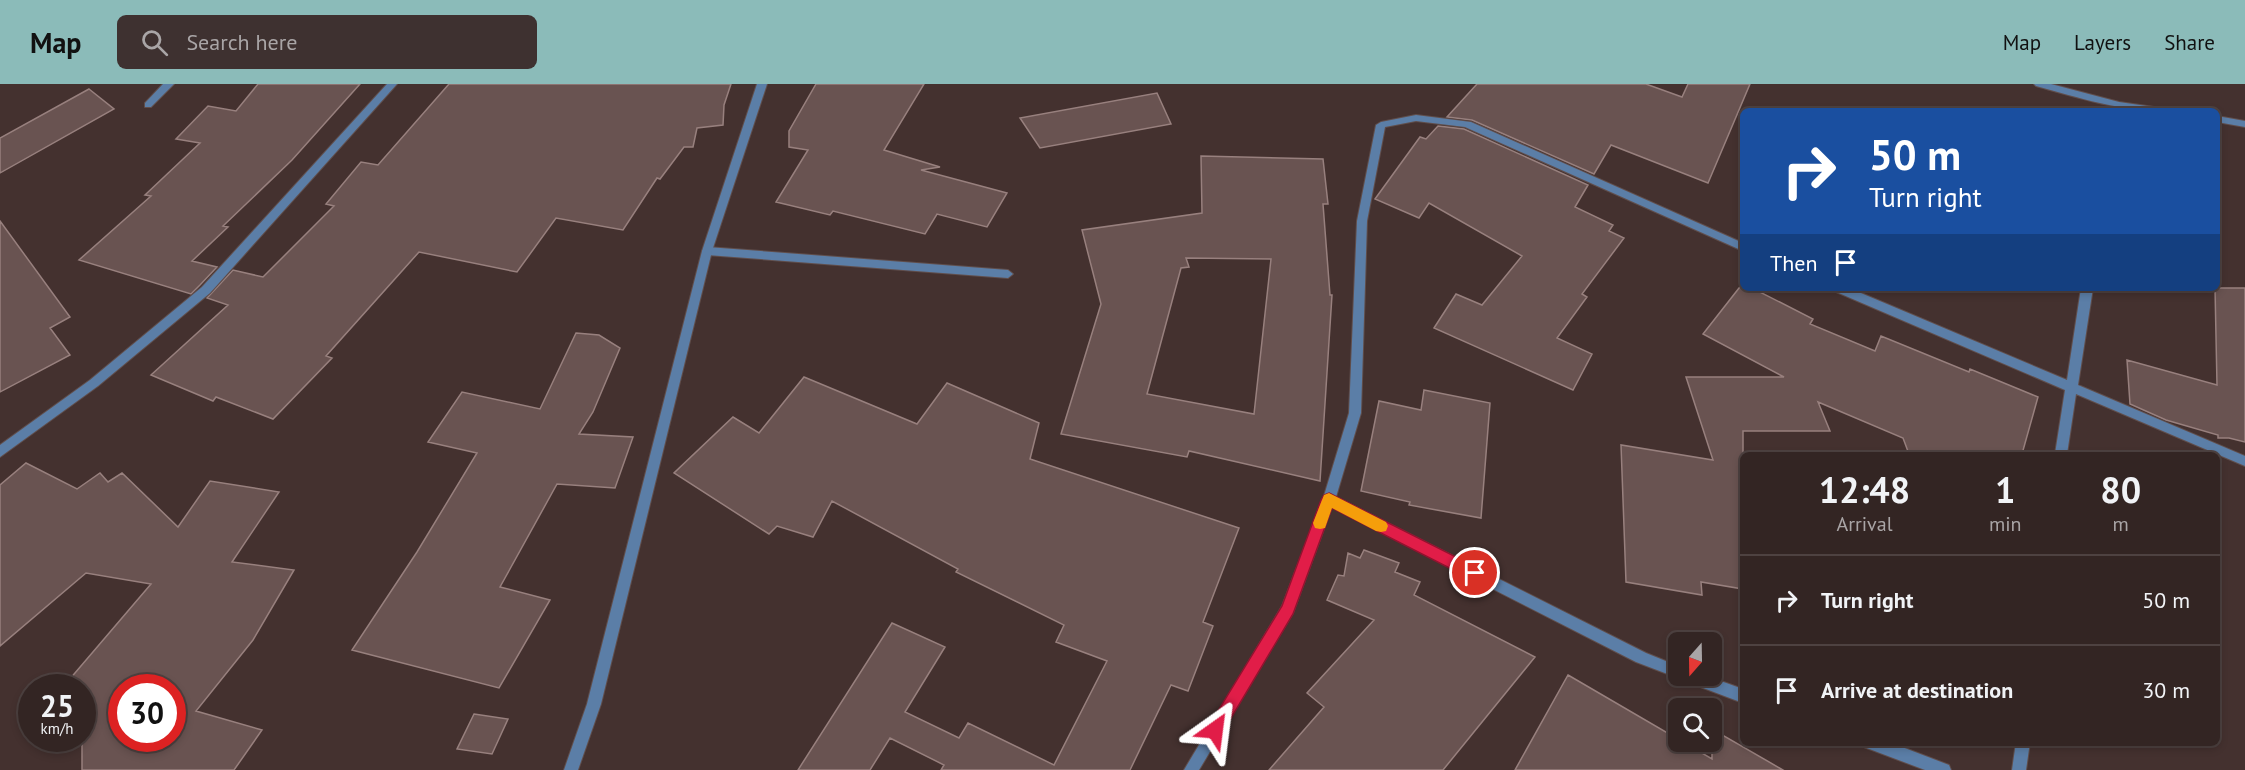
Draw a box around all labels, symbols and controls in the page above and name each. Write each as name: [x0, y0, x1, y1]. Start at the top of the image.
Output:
search box: [117, 15, 537, 69]
text: Map: [30, 24, 81, 61]
icon: search: [138, 26, 171, 59]
text: Search here: [186, 28, 297, 56]
text: Map: [2003, 29, 2041, 56]
text: Layers: [2074, 29, 2131, 56]
text: Share: [2164, 29, 2215, 56]
text: 50 m: [1869, 127, 1961, 182]
icon: right: [1770, 132, 1848, 210]
text: Turn right: [1869, 180, 1982, 214]
icon: arrive: [1829, 246, 1862, 279]
text: Then: [1770, 249, 1817, 277]
text: 12:48: [1819, 466, 1910, 513]
text: 1: [1995, 466, 2015, 513]
text: 80: [2100, 466, 2141, 513]
text: Arrival: [1836, 511, 1893, 537]
text: min: [1989, 511, 2022, 537]
text: m: [2113, 511, 2129, 537]
pin: [1449, 547, 1500, 598]
icon: arrive: [1458, 556, 1491, 589]
icon: right: [1770, 584, 1803, 617]
text: Turn right: [1821, 586, 1913, 614]
text: 50 m: [2142, 586, 2190, 614]
north arrow: [1668, 632, 1722, 686]
map controls: [1668, 632, 1722, 752]
speed limit sign: 30: [108, 674, 186, 752]
icon: arrive: [1770, 674, 1803, 707]
text: Arrive at destination: [1821, 676, 2013, 704]
text: 30 m: [2142, 676, 2190, 704]
text: 25: [40, 686, 74, 725]
position arrow: [1183, 698, 1247, 762]
button: search: [1668, 698, 1722, 752]
text: km/h: [41, 719, 73, 738]

